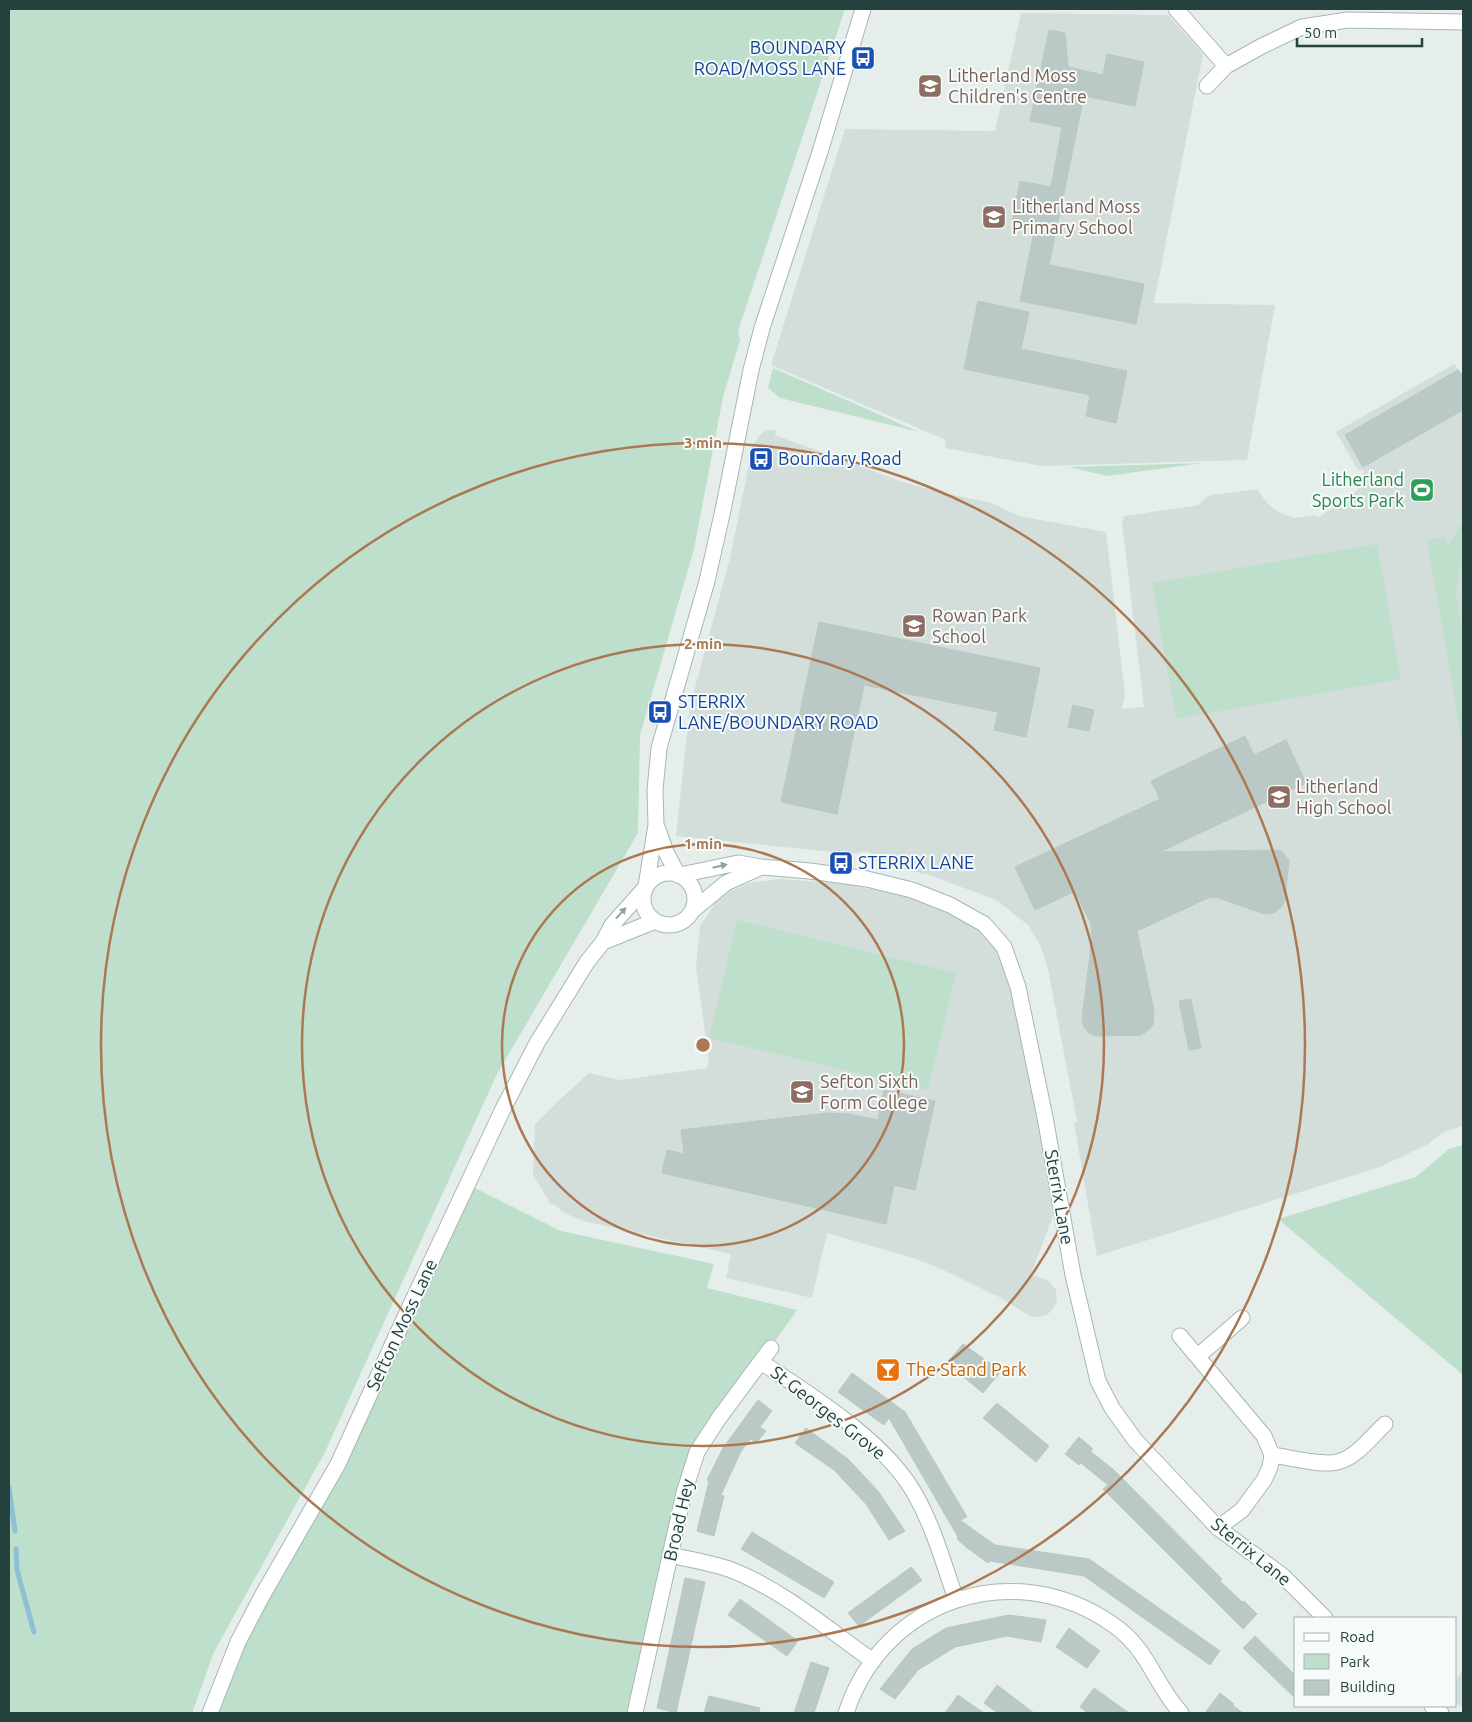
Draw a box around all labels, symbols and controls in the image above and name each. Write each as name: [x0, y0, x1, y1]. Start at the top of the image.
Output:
scale bar: [1297, 15, 1422, 47]
text: 50 m: [1304, 24, 1337, 41]
place label: BOUNDARY ROAD/MOSS LANE: [694, 37, 847, 78]
bus stop icon: BOUNDARY ROAD/MOSS LANE: [850, 45, 876, 71]
place label: Litherland Moss Children's Centre: [948, 65, 1087, 106]
school or university icon: Litherland Moss Children's Centre: [917, 73, 943, 99]
place label: Litherland Moss Primary School: [1012, 196, 1141, 237]
school or university icon: Litherland Moss Primary School: [981, 204, 1007, 230]
text: 3 min: [684, 434, 722, 451]
bus stop icon: Boundary Road: [748, 446, 774, 472]
place label: Boundary Road: [778, 448, 902, 468]
place label: Litherland Sports Park: [1312, 469, 1404, 510]
sports icon: Litherland Sports Park: [1409, 477, 1435, 503]
place label: Rowan Park School: [932, 605, 1027, 646]
school or university icon: Rowan Park School: [901, 613, 927, 639]
text: 2 min: [684, 635, 722, 652]
place label: STERRIX LANE/BOUNDARY ROAD: [678, 691, 879, 732]
bus stop icon: STERRIX LANE/BOUNDARY ROAD: [647, 699, 673, 725]
place label: Litherland High School: [1296, 776, 1392, 817]
school or university icon: Litherland High School: [1266, 784, 1292, 810]
text: 1 min: [684, 835, 722, 852]
bus stop icon: STERRIX LANE: [828, 850, 854, 876]
place label: STERRIX LANE: [858, 852, 974, 872]
one-way arrow: [713, 862, 728, 870]
one-way arrow: [615, 908, 627, 920]
centre of rings: [694, 1036, 712, 1054]
place label: Sefton Sixth Form College: [820, 1071, 928, 1112]
school or university icon: Sefton Sixth Form College: [789, 1079, 815, 1105]
street label: Sterrix Lane: [1042, 1148, 1078, 1246]
street label: Sefton Moss Lane: [362, 1256, 440, 1393]
bar icon: The Stand Park: [875, 1357, 901, 1383]
place label: The Stand Park: [906, 1359, 1027, 1379]
street label: St Georges Grove: [767, 1361, 890, 1463]
street label: Broad Hey: [659, 1476, 697, 1563]
street label: Sterrix Lane: [1208, 1513, 1295, 1589]
legend: [1294, 1617, 1457, 1707]
text: Road: [1340, 1628, 1375, 1645]
text: Park: [1340, 1653, 1370, 1670]
text: Building: [1340, 1678, 1395, 1695]

